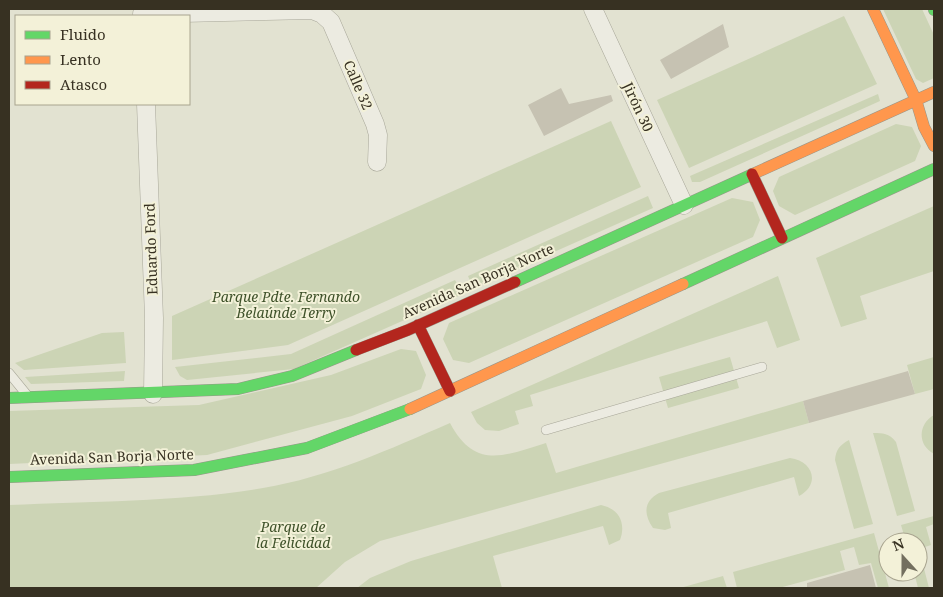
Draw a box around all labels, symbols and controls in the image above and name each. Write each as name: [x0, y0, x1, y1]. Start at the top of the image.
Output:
legend: [15, 15, 190, 105]
text: Fluido: [60, 24, 106, 44]
text: Lento: [60, 49, 101, 69]
street label: Calle 32: [340, 57, 377, 112]
text: Atasco: [60, 74, 107, 94]
street label: Jirón 30: [618, 78, 658, 135]
street label: Eduardo Ford: [139, 202, 162, 295]
street label: Avenida San Borja Norte: [399, 239, 556, 323]
park label: Parque Pdte. Fernando Belaúnde Terry: [211, 287, 360, 322]
street label: Avenida San Borja Norte: [30, 444, 194, 469]
park label: Parque de la Felicidad: [256, 517, 331, 552]
north arrow: [878, 532, 928, 582]
text: N: [890, 534, 907, 555]

